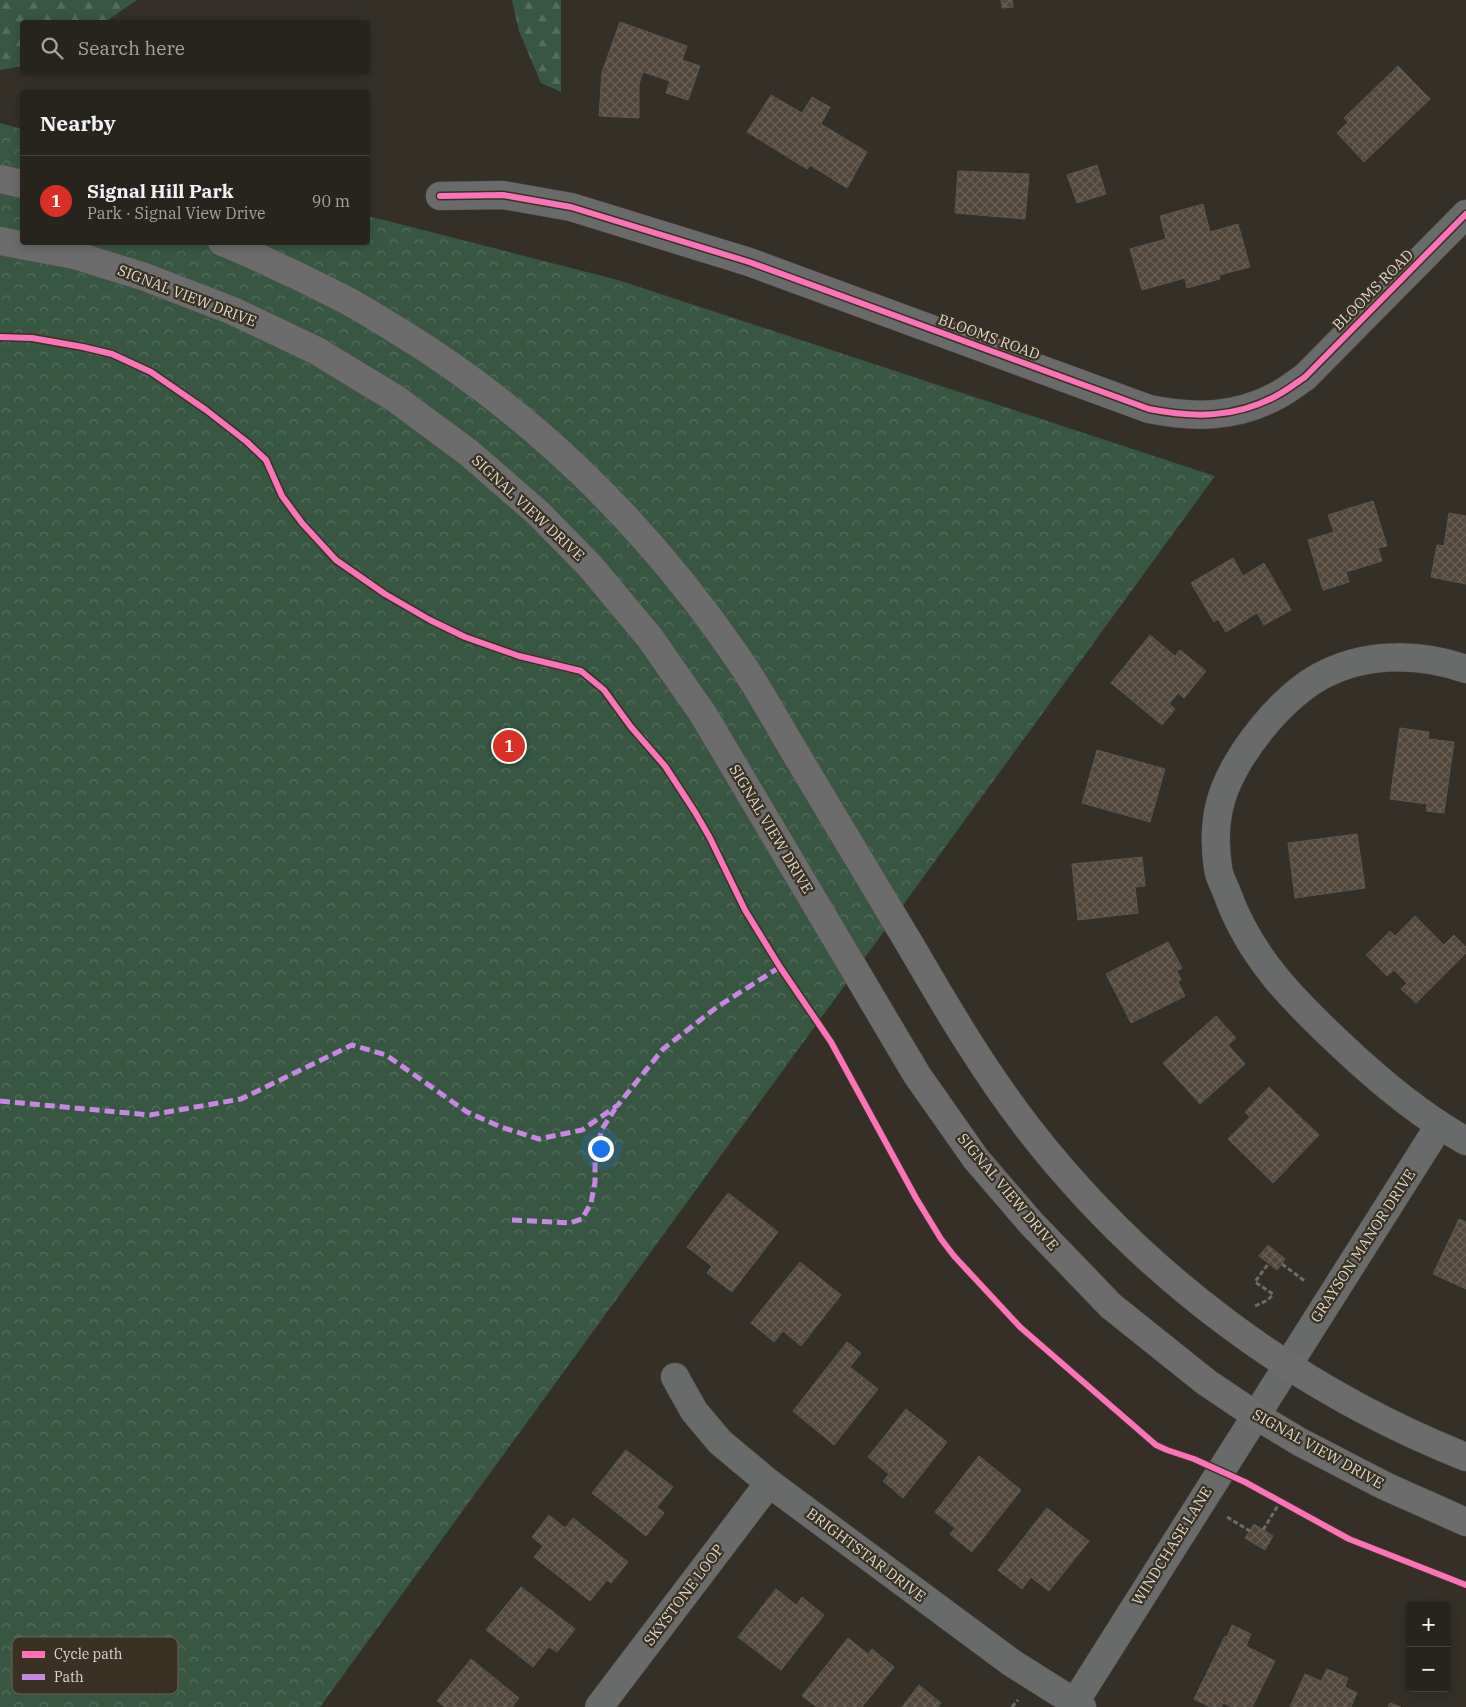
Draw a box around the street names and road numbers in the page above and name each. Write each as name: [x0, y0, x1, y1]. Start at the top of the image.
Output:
street label: BLOOMS ROAD: [1328, 245, 1417, 334]
street label: SIGNAL VIEW DRIVE: [115, 260, 259, 331]
street label: BLOOMS ROAD: [936, 309, 1043, 364]
street label: SIGNAL VIEW DRIVE: [468, 450, 589, 565]
street label: SIGNAL VIEW DRIVE: [725, 761, 817, 897]
street label: SIGNAL VIEW DRIVE: [954, 1129, 1063, 1254]
street label: GRAYSON MANOR DRIVE: [1306, 1165, 1419, 1326]
street label: SIGNAL VIEW DRIVE: [1249, 1405, 1387, 1493]
street label: WINDCHASE LANE: [1127, 1483, 1216, 1609]
street label: BRIGHTSTAR DRIVE: [803, 1504, 930, 1606]
street label: SKYSTONE LOOP: [639, 1540, 728, 1649]

